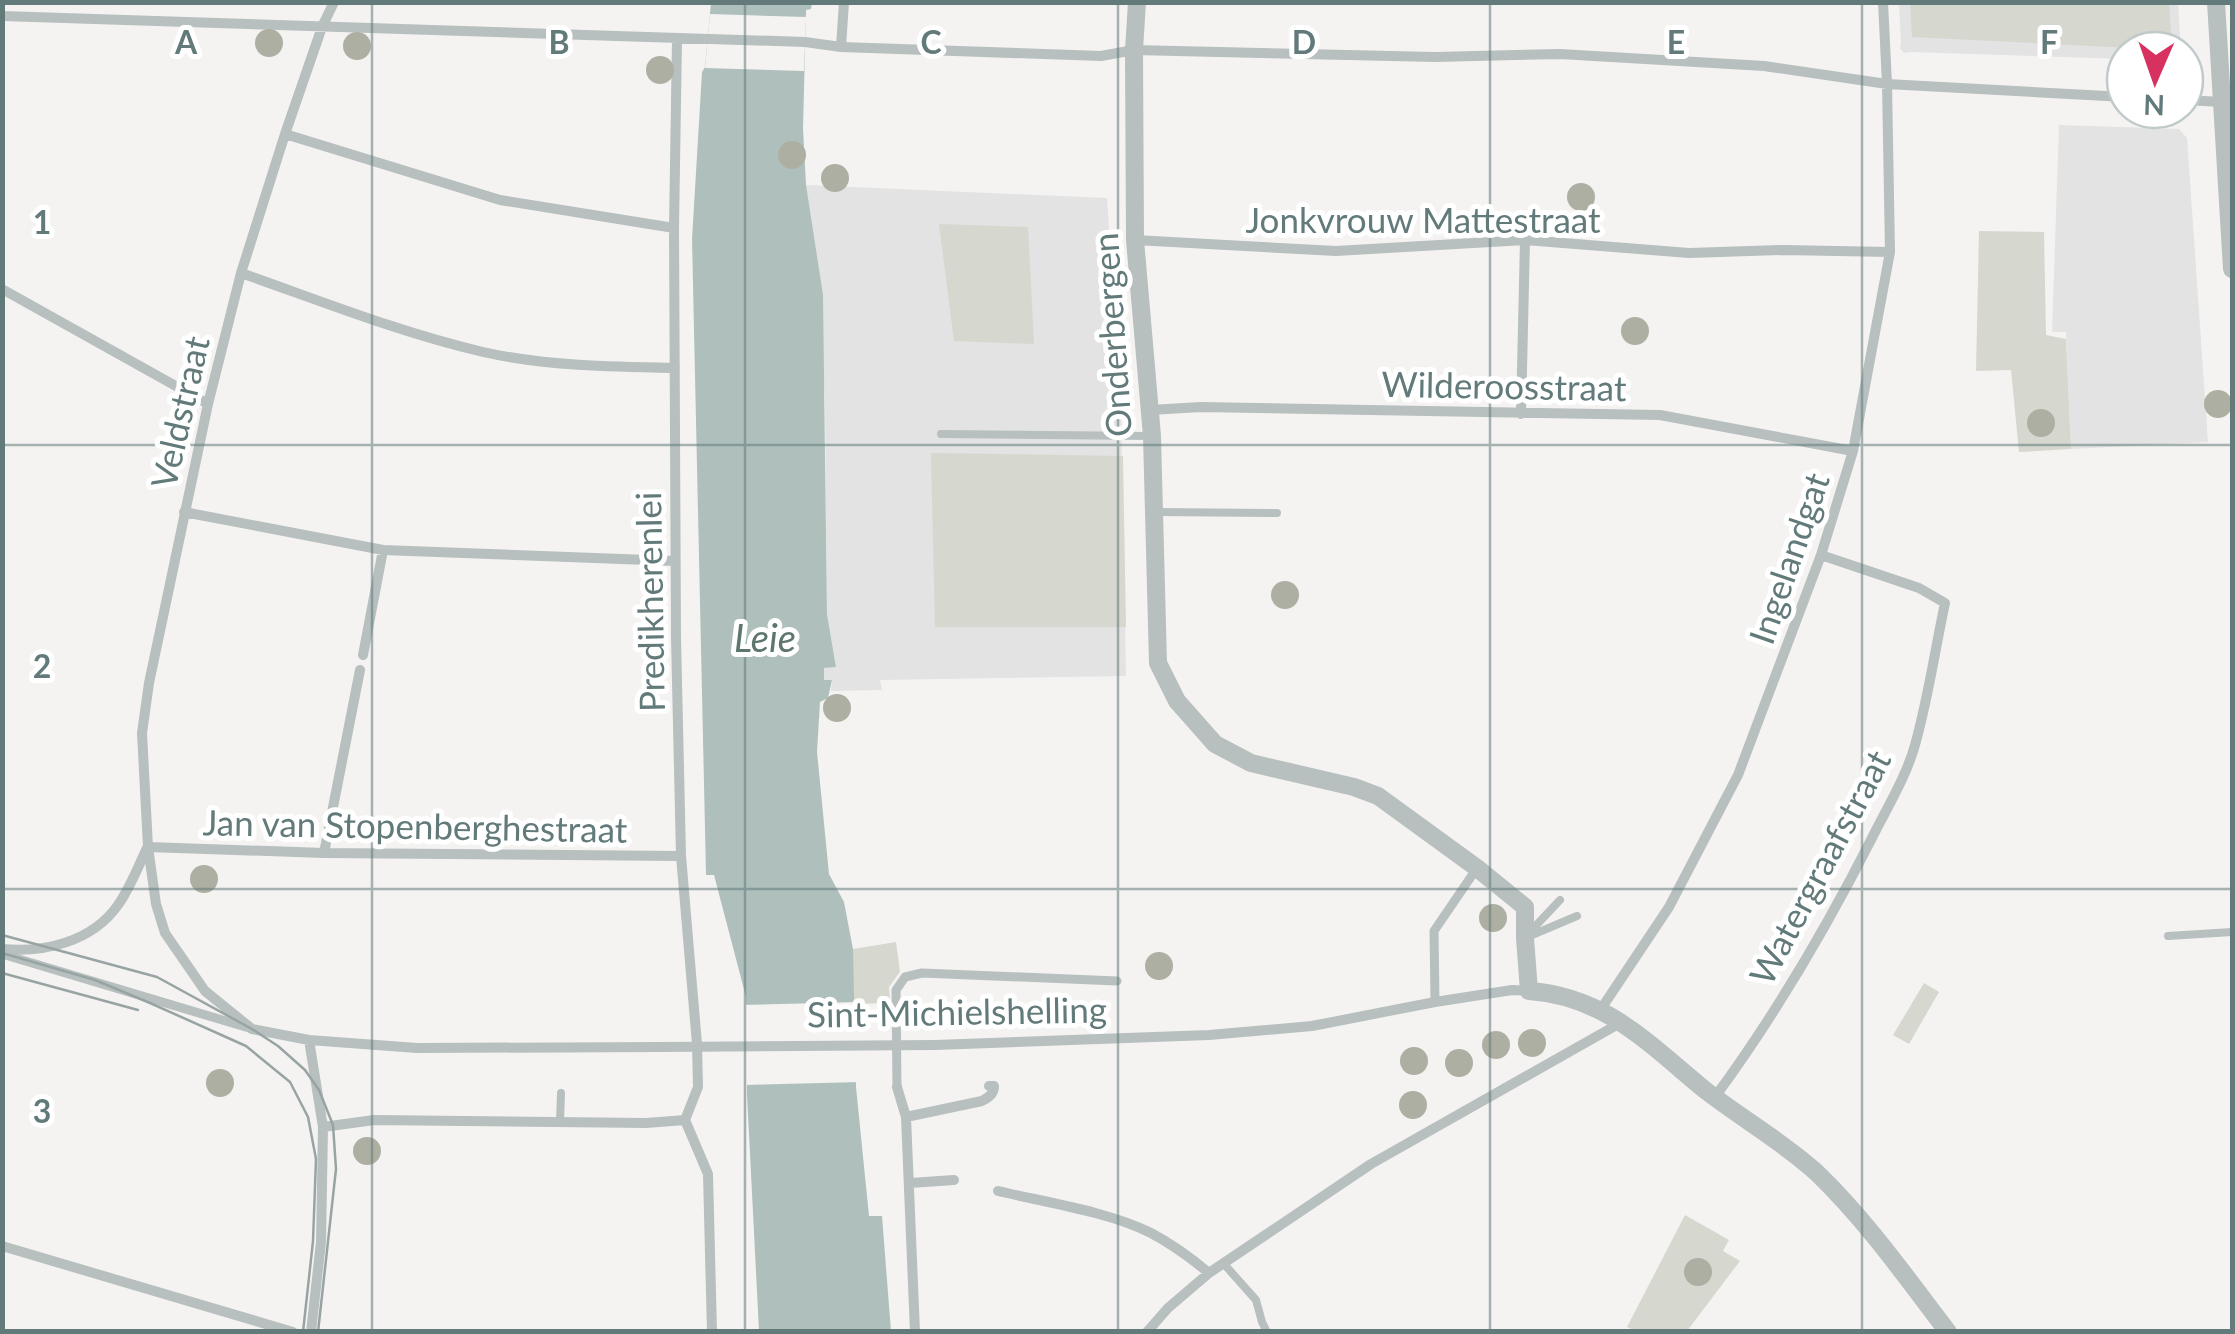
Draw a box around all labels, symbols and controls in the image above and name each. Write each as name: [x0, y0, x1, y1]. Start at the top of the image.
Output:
text: A: [174, 22, 198, 61]
text: B: [548, 22, 570, 61]
text: C: [920, 22, 942, 61]
text: D: [1292, 22, 1316, 61]
text: E: [1667, 22, 1685, 61]
text: F: [2040, 22, 2058, 61]
north arrow: [2105, 30, 2205, 130]
text: N: [2143, 89, 2165, 123]
street label: Jonkvrouw Mattestraat: [1245, 198, 1601, 240]
text: 1: [33, 202, 51, 241]
street label: Onderbergen: [1083, 232, 1139, 438]
street label: Veldstraat: [141, 331, 217, 492]
street label: Wilderoosstraat: [1381, 362, 1627, 408]
street label: Ingelandgat: [1739, 467, 1837, 649]
street label: Predikherenlei: [626, 492, 672, 712]
water label: Leie: [734, 614, 796, 660]
text: 2: [33, 646, 51, 685]
street label: Watergraafstraat: [1740, 742, 1899, 991]
street label: Jan van Stopenberghestraat: [202, 800, 628, 850]
street label: Sint-Michielshelling: [807, 987, 1107, 1035]
text: 3: [33, 1091, 51, 1130]

